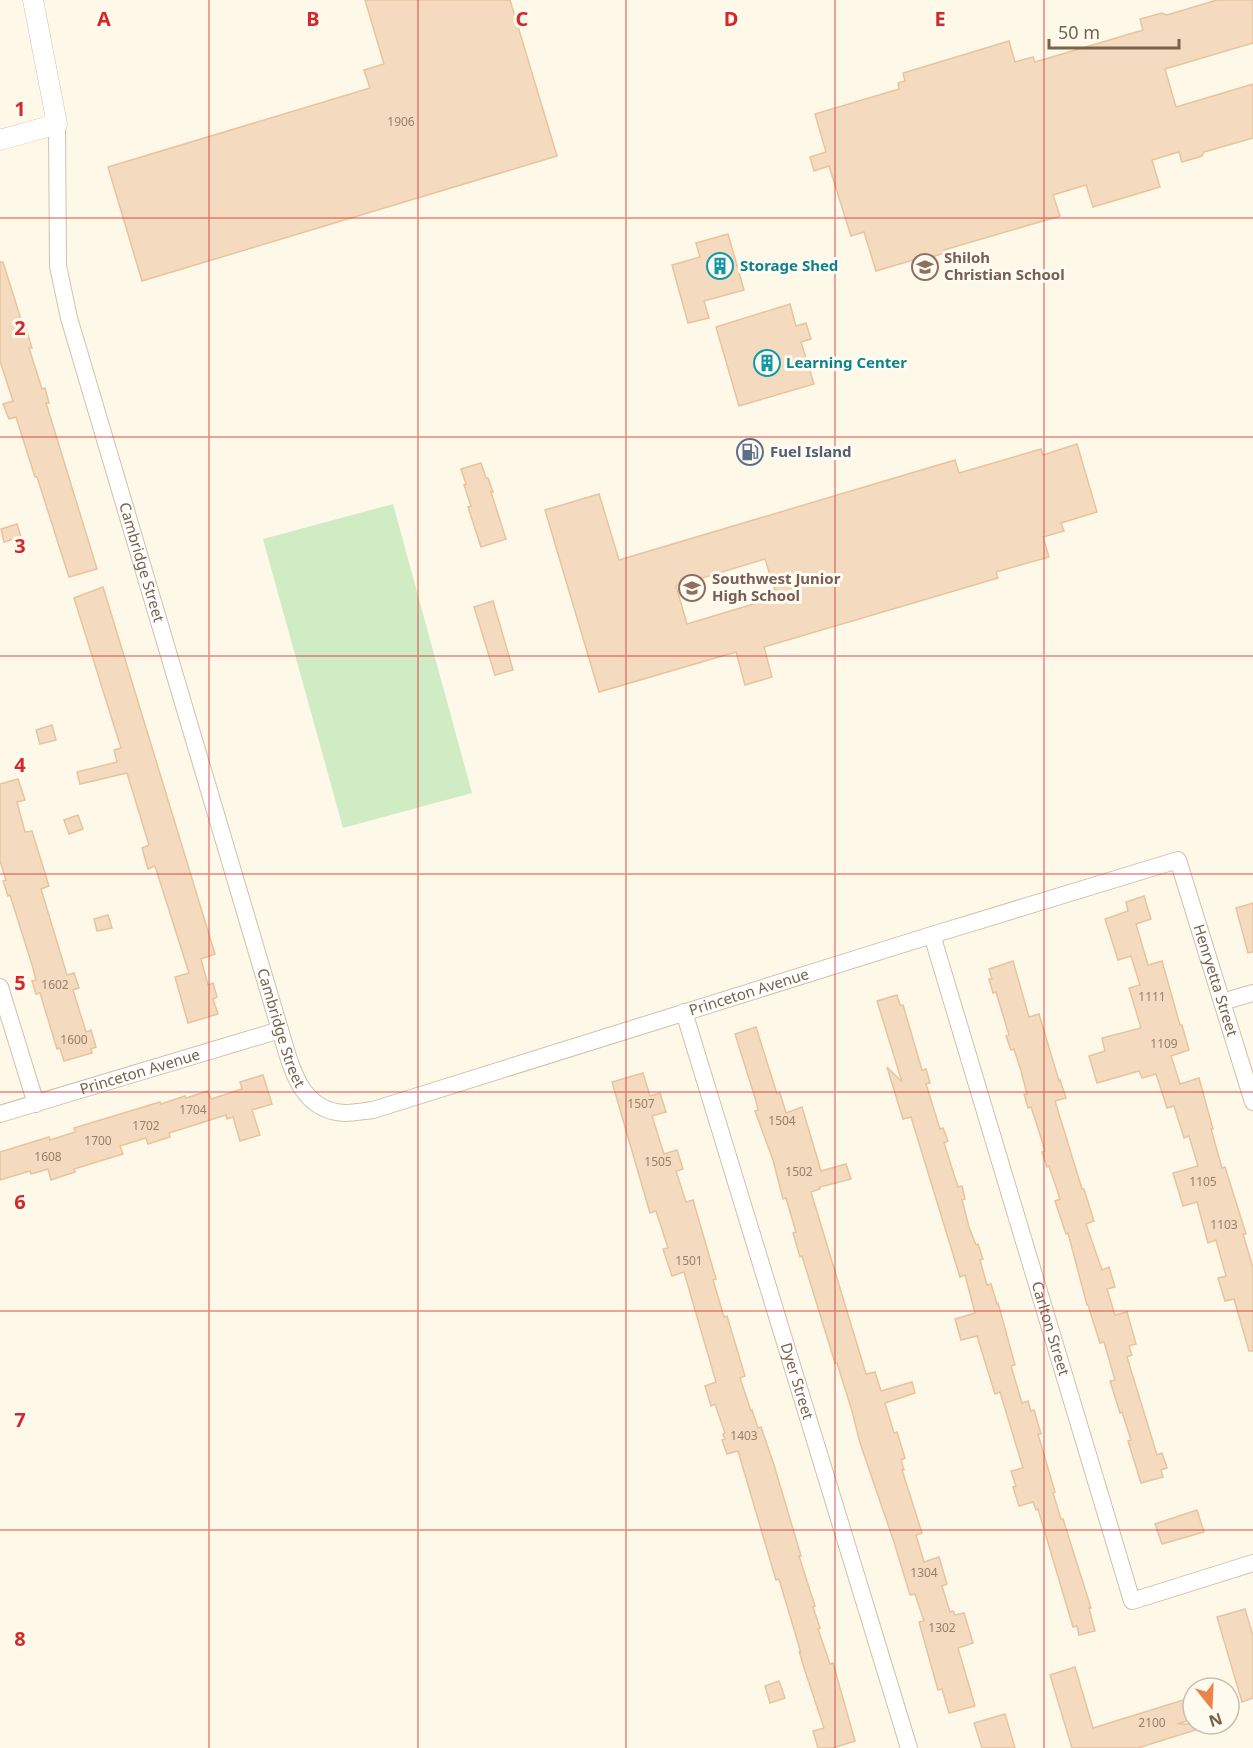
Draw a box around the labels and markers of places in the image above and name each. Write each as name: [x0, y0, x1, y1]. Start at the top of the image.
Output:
place label: Shiloh Christian School: [944, 247, 1065, 284]
building icon: Storage Shed: [705, 251, 735, 281]
school or university icon: Shiloh Christian School: [910, 252, 940, 282]
place label: Storage Shed: [740, 255, 838, 275]
building icon: Learning Center: [752, 348, 782, 378]
place label: Learning Center: [786, 352, 907, 372]
fuel station icon: Fuel Island: [735, 437, 765, 467]
place label: Fuel Island: [770, 441, 851, 461]
place label: Southwest Junior High School: [712, 568, 841, 605]
school or university icon: Southwest Junior High School: [677, 573, 707, 603]

